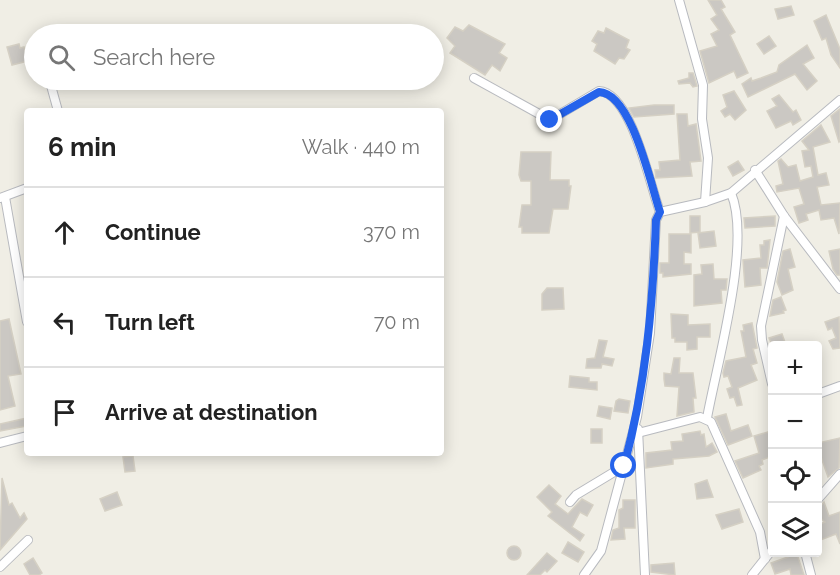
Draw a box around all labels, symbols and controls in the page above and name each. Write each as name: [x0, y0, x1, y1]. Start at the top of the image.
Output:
search box: [24, 24, 444, 90]
icon: search: [45, 41, 78, 74]
text: Search here: [93, 44, 215, 70]
route end: [536, 106, 562, 132]
text: 6 min: [48, 132, 117, 162]
text: Walk · 440 m: [302, 135, 420, 159]
icon: ahead: [48, 216, 81, 249]
text: Continue: [105, 219, 201, 245]
text: 370 m: [363, 220, 420, 244]
icon: left: [48, 306, 81, 339]
text: Turn left: [105, 309, 195, 335]
text: 70 m: [374, 310, 420, 334]
map controls: [768, 341, 822, 557]
button: +: [768, 341, 822, 395]
button: −: [768, 395, 822, 449]
icon: arrive: [48, 396, 81, 429]
text: Arrive at destination: [105, 399, 318, 425]
button: locate: [768, 449, 822, 503]
route start: [610, 452, 636, 478]
button: layers: [768, 503, 822, 557]

